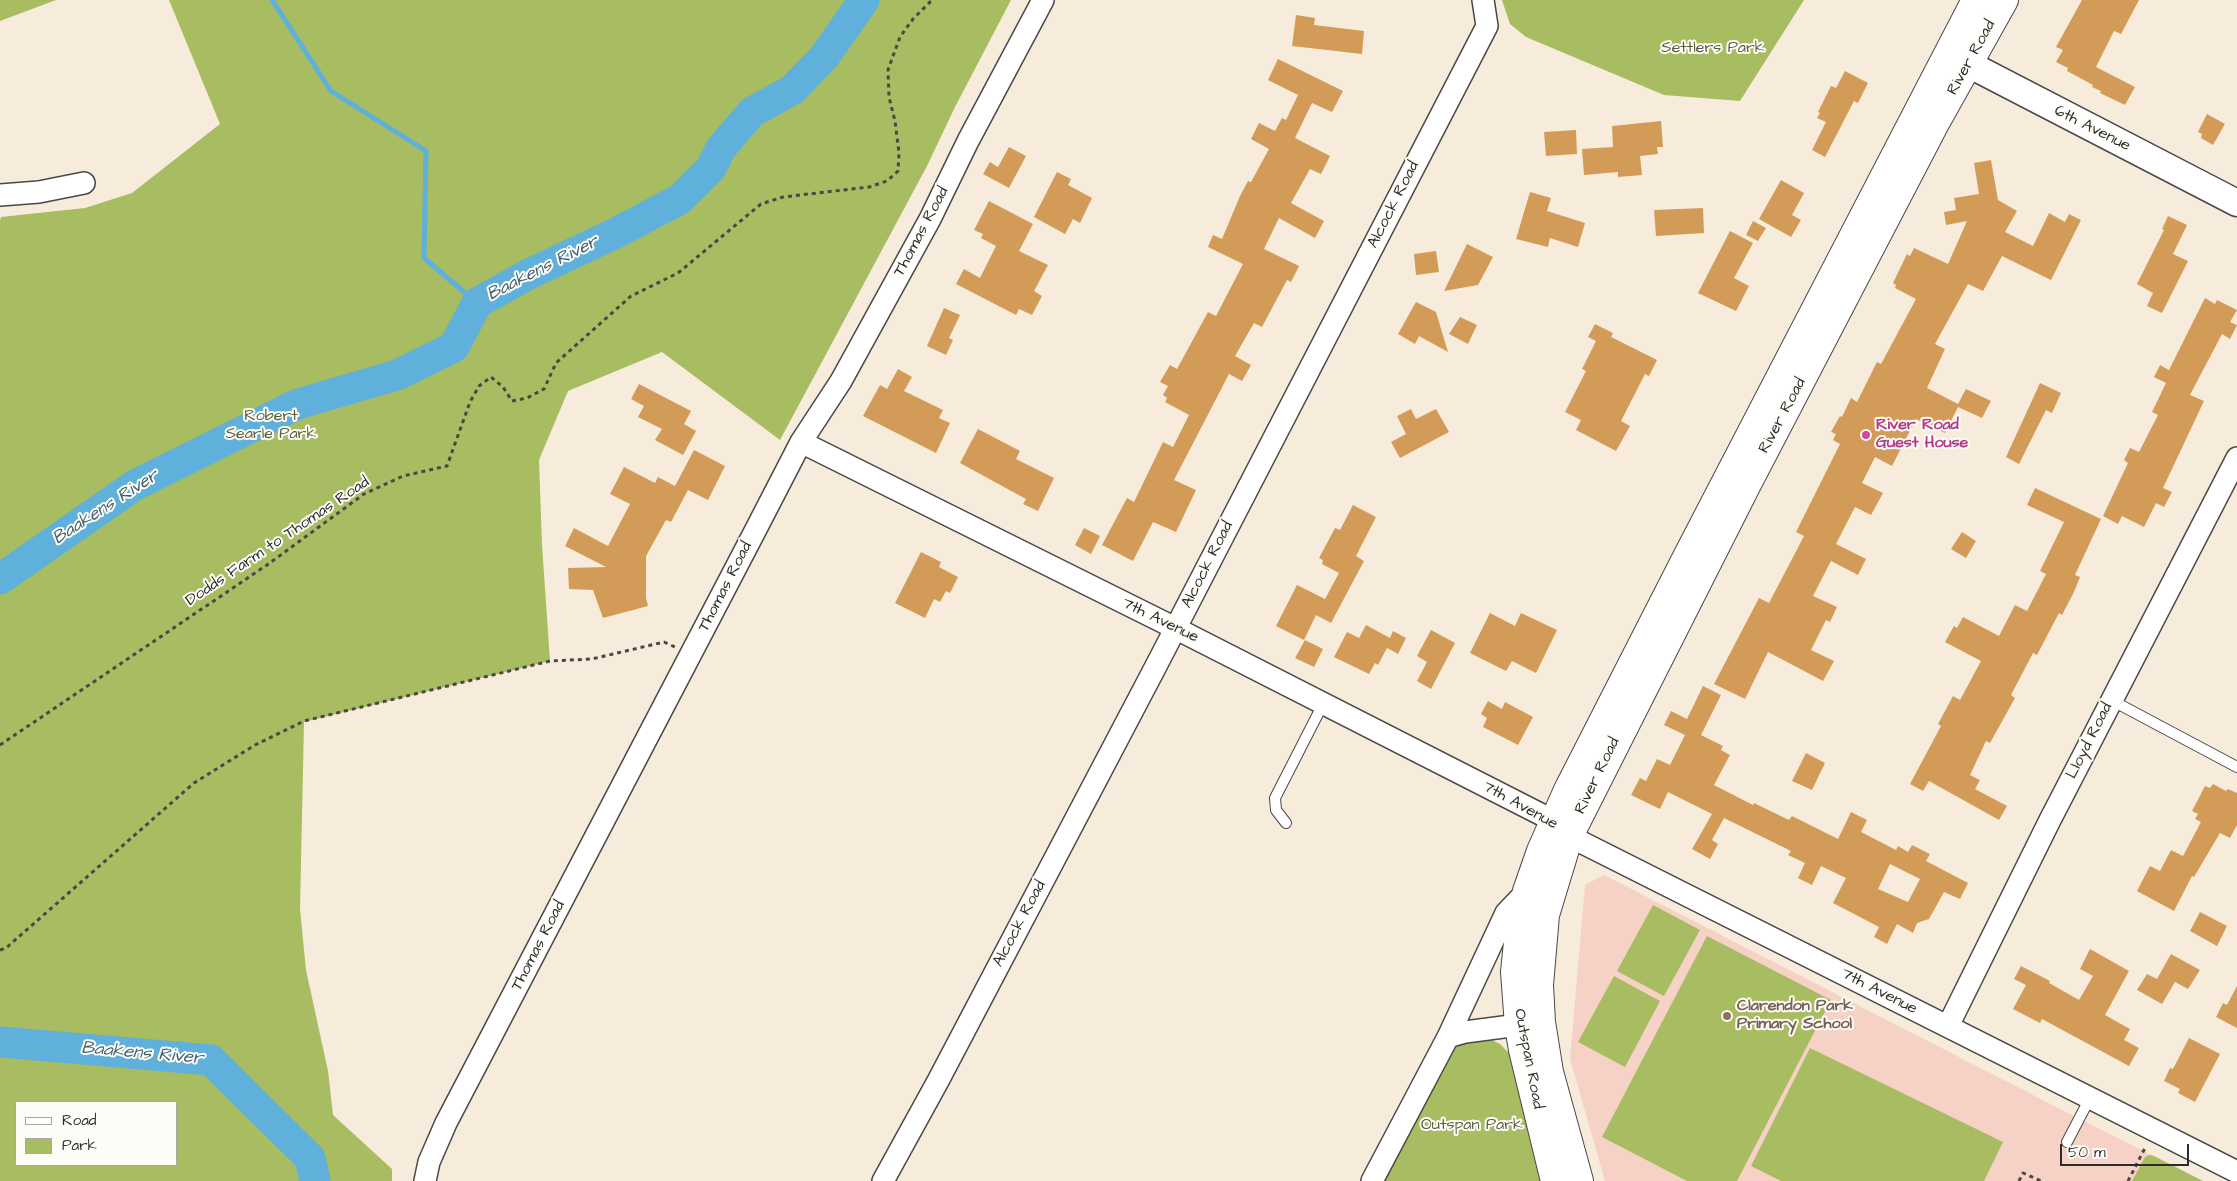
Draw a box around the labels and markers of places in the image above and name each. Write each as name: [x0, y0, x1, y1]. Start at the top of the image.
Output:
place label: River Road Guest House: [1876, 416, 1968, 454]
marker: River Road Guest House: [1860, 429, 1872, 441]
place label: Clarendon Park Primary School: [1737, 997, 1853, 1035]
marker: Clarendon Park Primary School: [1721, 1010, 1733, 1022]

